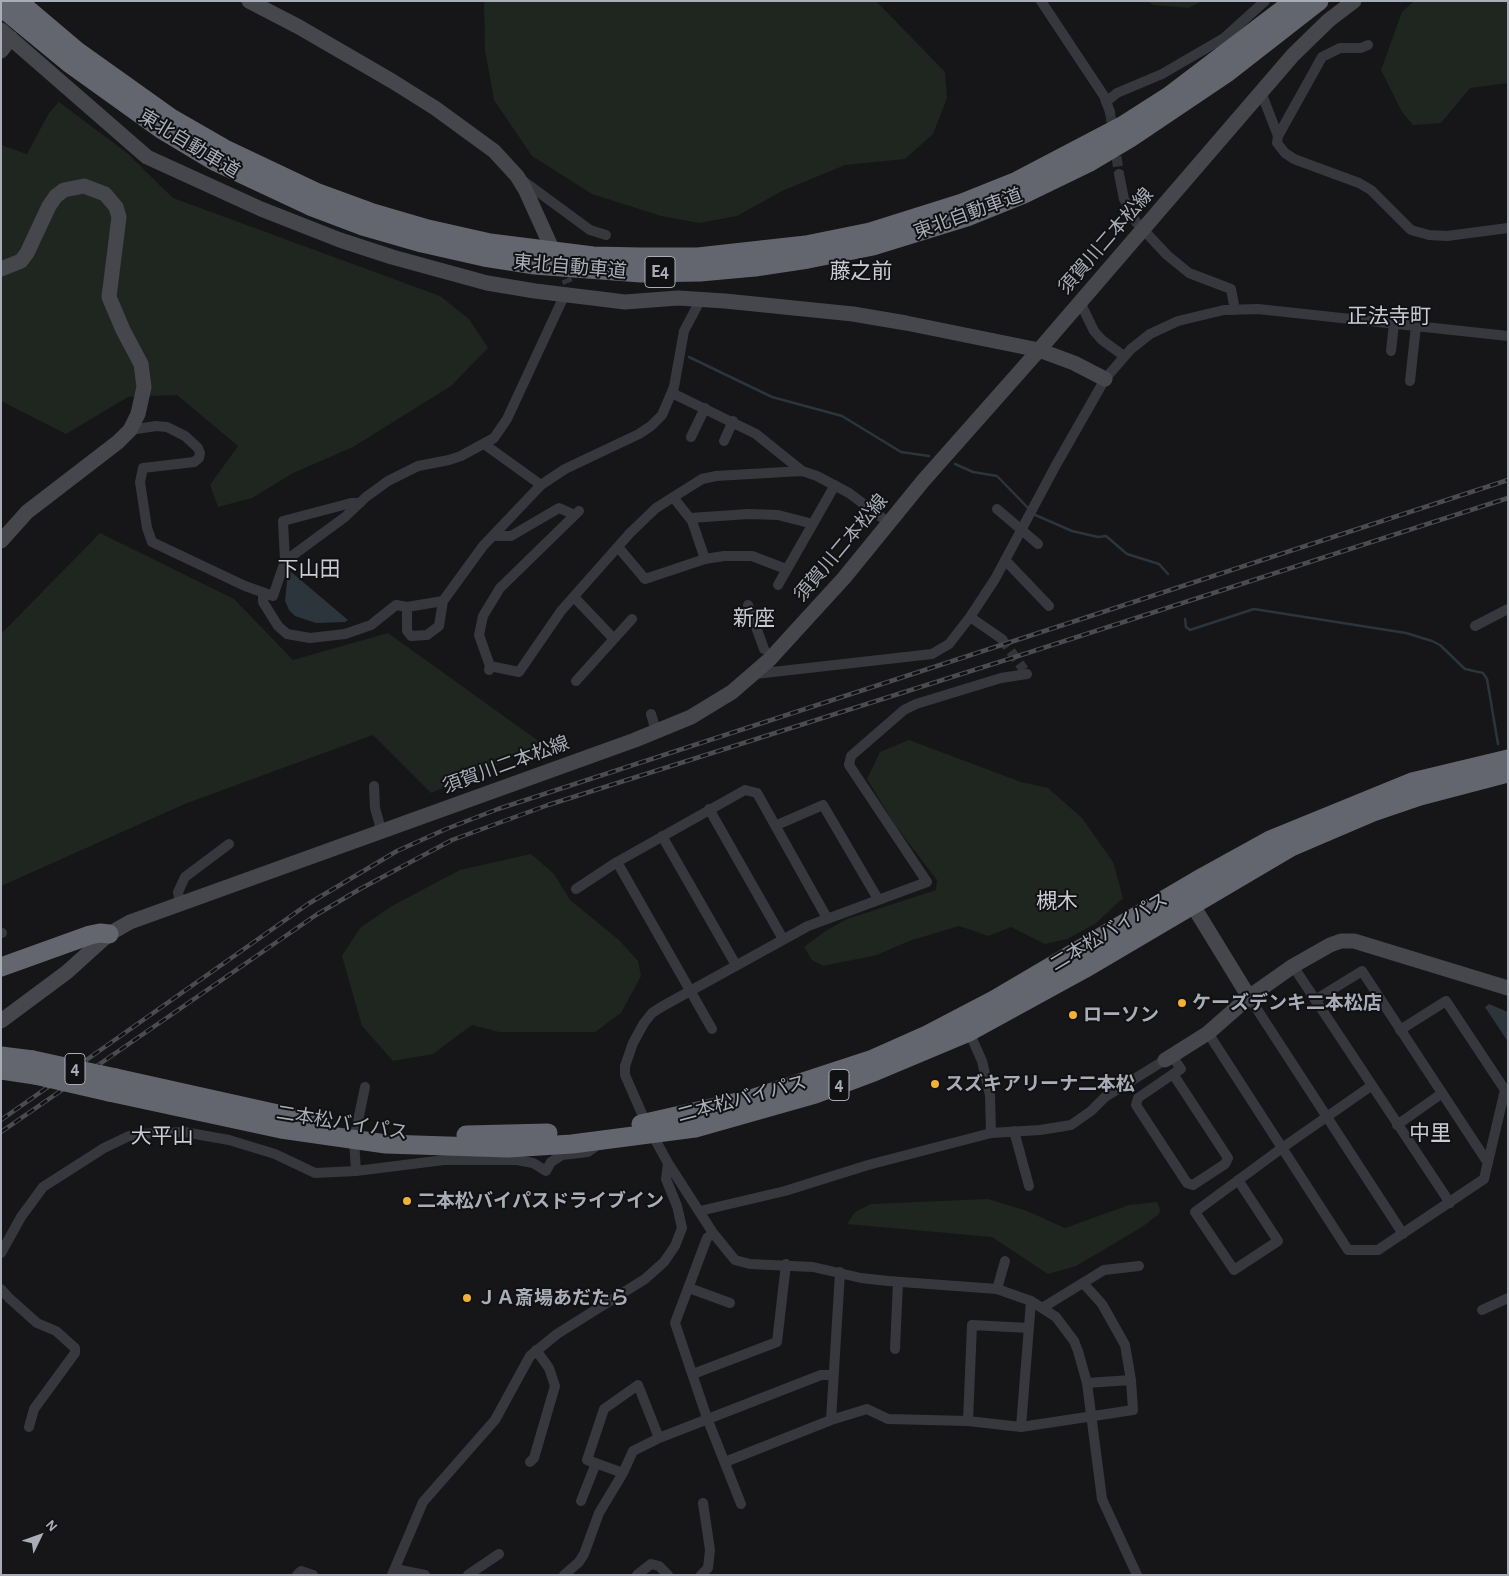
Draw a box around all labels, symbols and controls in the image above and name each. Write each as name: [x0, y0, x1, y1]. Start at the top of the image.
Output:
street label: 東北自動車道: [134, 105, 244, 183]
street label: 須賀川二本松線: [1054, 183, 1158, 299]
street label: 東北自動車道: [911, 184, 1025, 244]
street label: 東北自動車道: [512, 251, 628, 283]
road number: E4: [645, 256, 675, 288]
district label: 藤之前: [830, 259, 892, 285]
district label: 正法寺町: [1347, 304, 1431, 330]
street label: 須賀川二本松線: [790, 490, 892, 606]
district label: 下山田: [278, 557, 340, 583]
district label: 新座: [733, 606, 775, 632]
street label: 須賀川二本松線: [440, 732, 572, 798]
street label: 二本松バイパス: [1046, 888, 1172, 976]
district label: 槻木: [1036, 889, 1078, 915]
place label: ケーズデンキ二本松店: [1192, 992, 1382, 1014]
marker: ケーズデンキ二本松店: [1176, 997, 1188, 1009]
place label: ローソン: [1083, 1004, 1159, 1026]
marker: ローソン: [1067, 1009, 1079, 1021]
road number: 4: [65, 1054, 85, 1084]
road number: 4: [829, 1070, 849, 1100]
street label: 二本松バイパス: [675, 1071, 809, 1127]
place label: スズキアリーナ二本松: [945, 1073, 1135, 1095]
marker: スズキアリーナ二本松: [929, 1078, 941, 1090]
street label: 二本松バイパス: [275, 1101, 409, 1145]
district label: 中里: [1409, 1121, 1451, 1147]
district label: 大平山: [131, 1124, 193, 1150]
place label: 二本松バイパスドライブイン: [417, 1190, 664, 1212]
marker: 二本松バイパスドライブイン: [401, 1195, 413, 1207]
place label: ＪＡ斎場あだたら: [477, 1287, 629, 1309]
marker: ＪＡ斎場あだたら: [461, 1292, 473, 1304]
north arrow: [15, 1511, 65, 1561]
text: N: [43, 1518, 60, 1534]

